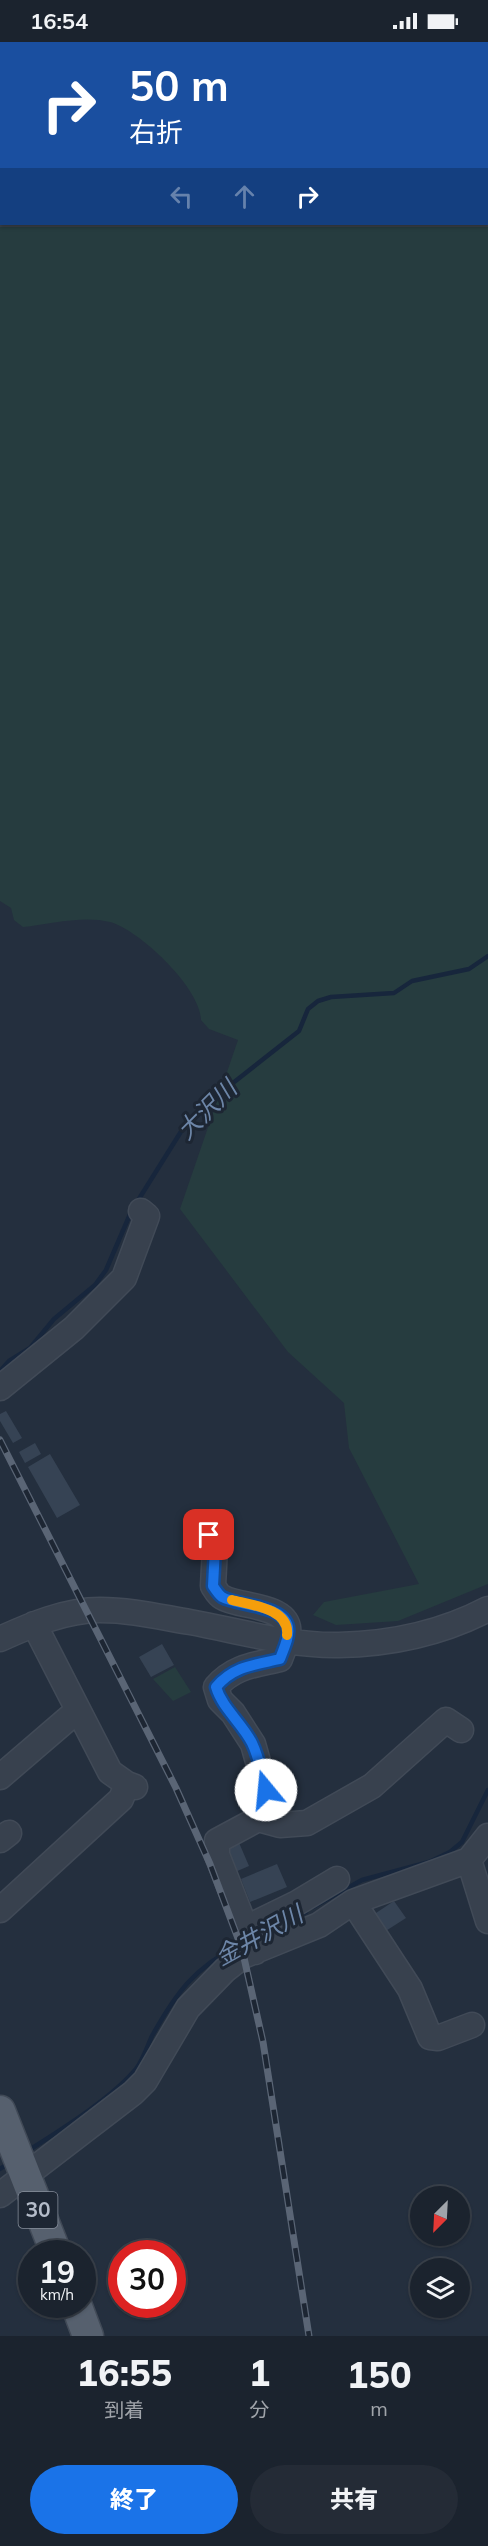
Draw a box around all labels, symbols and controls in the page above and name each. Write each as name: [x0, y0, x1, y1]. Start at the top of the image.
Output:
text: 16:54: [30, 7, 88, 35]
text: 50 m: [129, 59, 229, 112]
icon: right: [30, 66, 108, 144]
text: 右折: [129, 115, 183, 149]
icon: left: [165, 180, 198, 213]
icon: ahead: [228, 180, 261, 213]
icon: right: [291, 180, 324, 213]
water label: 大沢川: [170, 1071, 244, 1145]
pin: [183, 1509, 234, 1560]
icon: arrive: [192, 1518, 225, 1551]
position arrow: [234, 1758, 298, 1822]
water label: 金井沢川: [209, 1897, 310, 1972]
north arrow: [410, 2186, 470, 2246]
map controls: [410, 2186, 470, 2318]
road number: 30: [18, 2192, 57, 2228]
speed limit sign: 30: [108, 2240, 186, 2318]
text: 19: [39, 2253, 75, 2291]
button: layers: [410, 2258, 470, 2318]
text: km/h: [40, 2285, 74, 2304]
text: 16:55: [76, 2350, 172, 2395]
text: 1: [249, 2350, 270, 2395]
text: 150: [347, 2352, 412, 2397]
text: m: [370, 2396, 388, 2421]
text: 到着: [104, 2397, 144, 2422]
text: 分: [249, 2397, 269, 2422]
button: 終了: [30, 2465, 238, 2534]
button: 共有: [250, 2465, 458, 2534]

